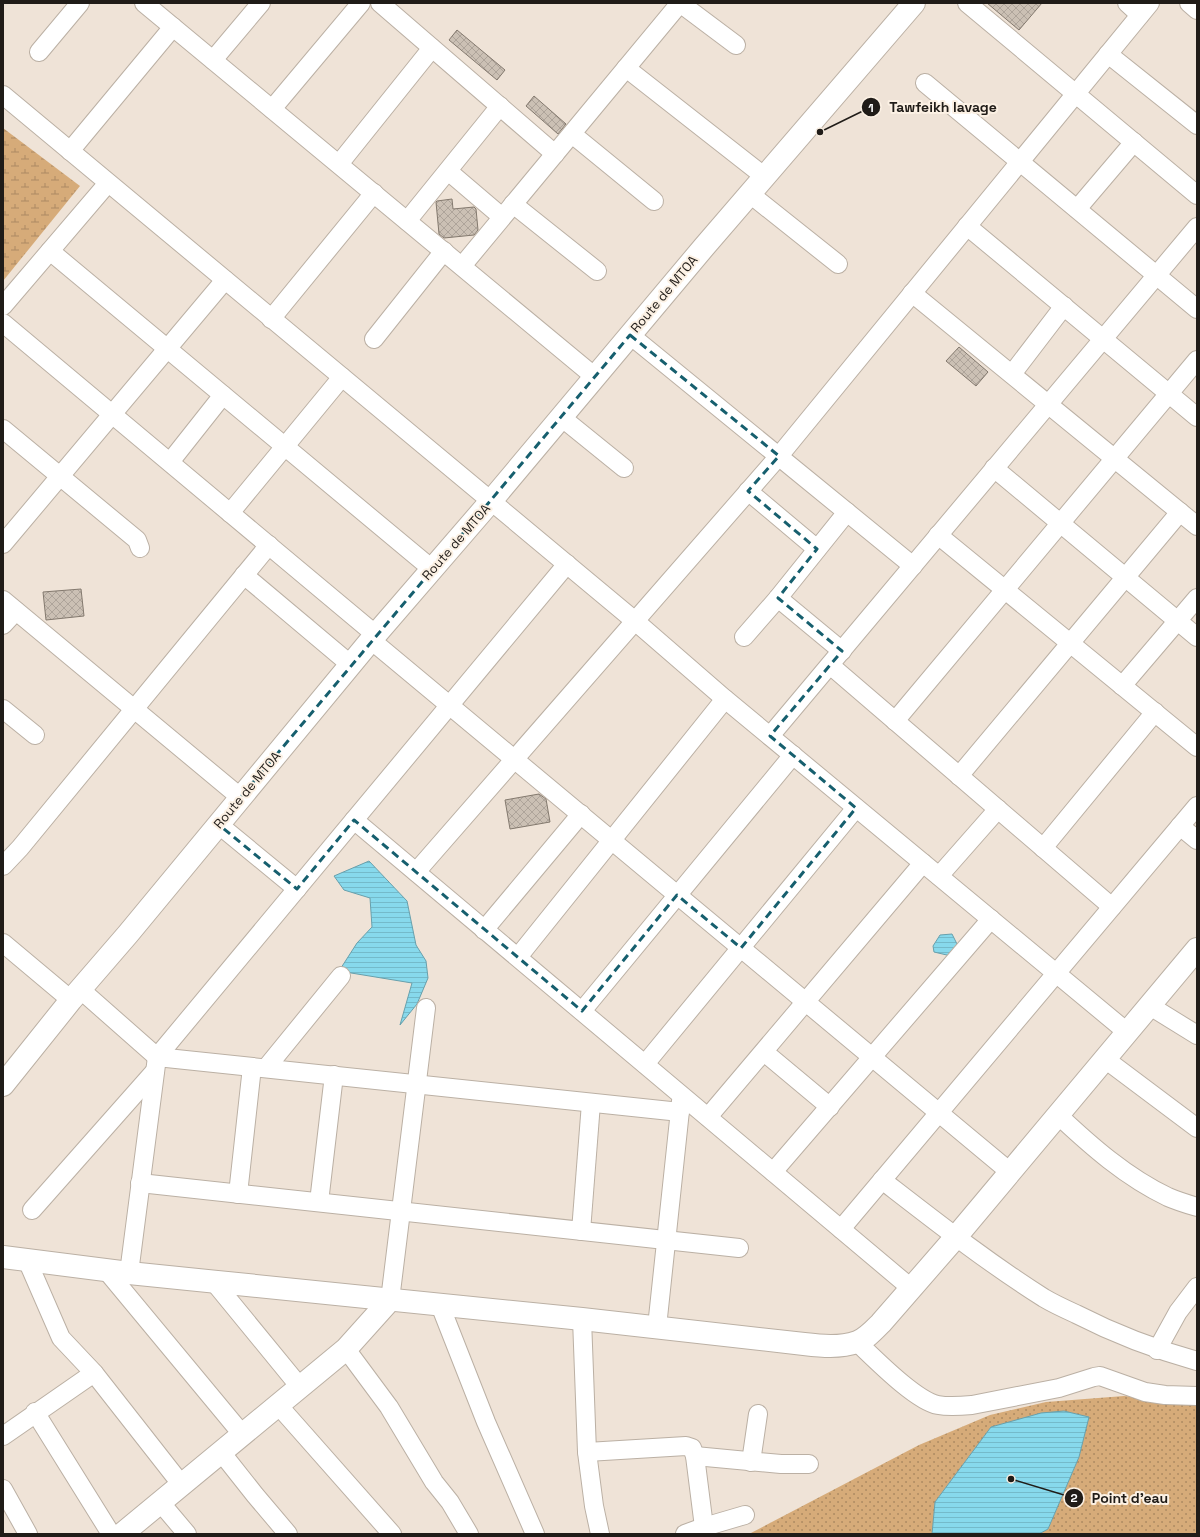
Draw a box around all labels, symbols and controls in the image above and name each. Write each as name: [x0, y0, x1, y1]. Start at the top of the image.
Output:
callout: Tawfeikh lavage: [861, 94, 1005, 120]
text: Tawfeikh lavage: [889, 98, 997, 116]
text: 1: [868, 100, 874, 116]
street label: Route de MTOA: [627, 252, 701, 336]
street label: Route de MTOA: [418, 500, 494, 584]
street label: Route de MTOA: [210, 748, 284, 832]
callout: Point d'eau: [1064, 1485, 1176, 1511]
text: Point d'eau: [1092, 1489, 1168, 1507]
text: 2: [1070, 1490, 1078, 1506]

